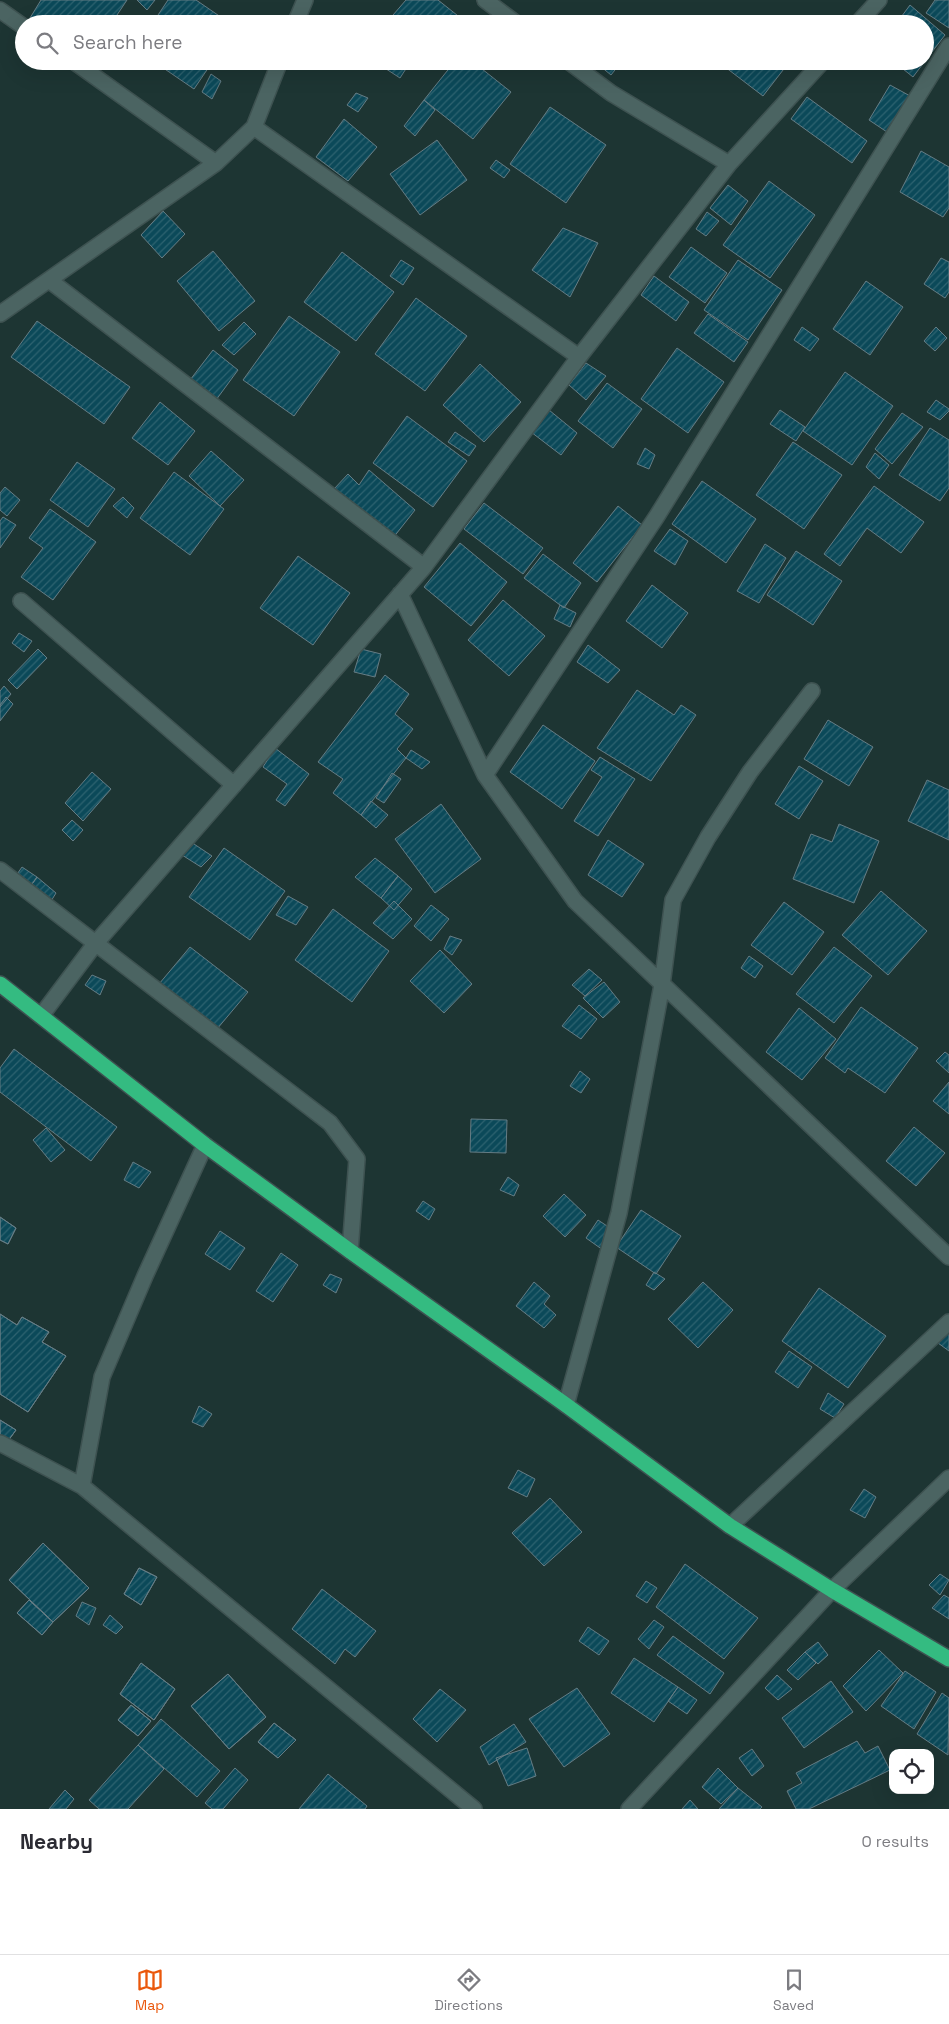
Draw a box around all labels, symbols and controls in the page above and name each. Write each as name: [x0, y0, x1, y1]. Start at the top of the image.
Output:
search box: [15, 15, 934, 70]
icon: search: [33, 29, 61, 57]
text: Search here: [73, 30, 183, 55]
map controls: [889, 1749, 934, 1794]
button: locate: [889, 1749, 934, 1794]
text: Nearby: [20, 1828, 93, 1855]
text: 0 results: [861, 1831, 929, 1852]
tab: Map: [135, 1966, 164, 2014]
tab: Directions: [434, 1966, 503, 2014]
tab: Saved: [773, 1966, 814, 2014]

